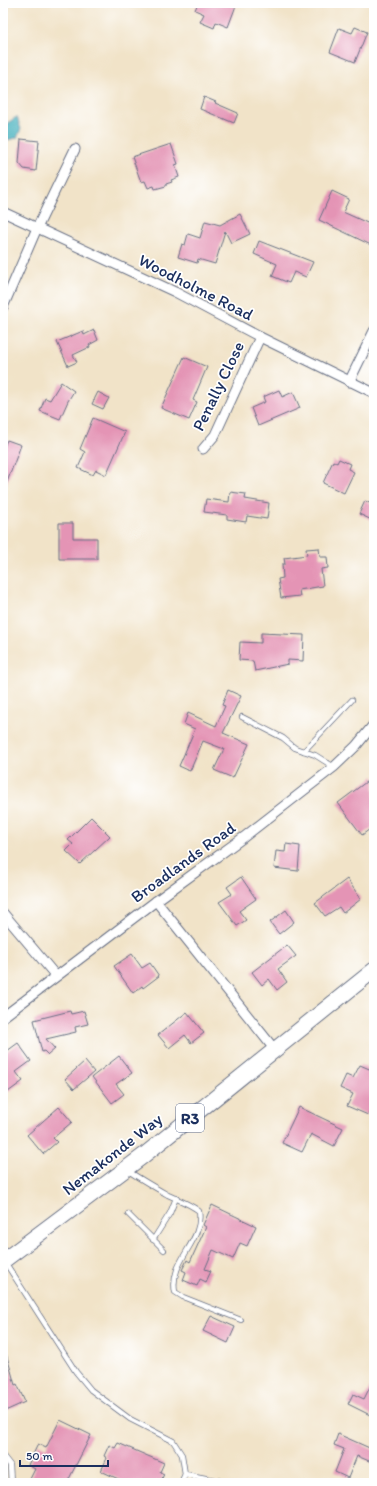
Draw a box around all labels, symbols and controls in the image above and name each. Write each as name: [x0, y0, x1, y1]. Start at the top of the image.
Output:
street label: Woodholme Road: [135, 250, 257, 324]
street label: Penally Close: [188, 338, 248, 434]
street label: Broadlands Road: [127, 817, 240, 907]
road number: R3: [176, 1104, 204, 1132]
street label: Nemakonde Way: [58, 1109, 166, 1199]
scale bar: [20, 1442, 108, 1468]
text: 50 m: [26, 1449, 52, 1463]

